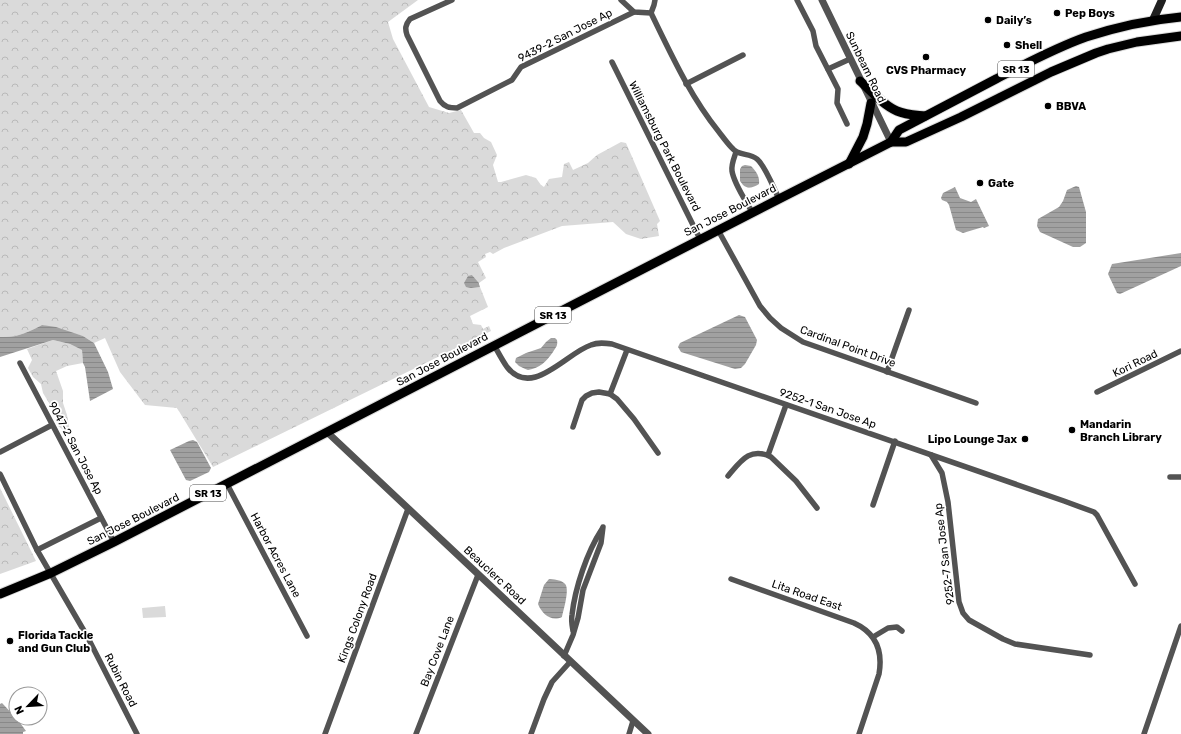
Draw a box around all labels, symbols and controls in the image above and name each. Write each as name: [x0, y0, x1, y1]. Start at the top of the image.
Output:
street label: 9439-2 San Jose Ap: [516, 6, 614, 65]
place label: Pep Boys: [1065, 7, 1115, 20]
marker: Pep Boys: [1052, 8, 1062, 18]
place label: Daily’s: [996, 14, 1032, 27]
marker: Daily’s: [983, 15, 993, 25]
street label: Sunbeam Road: [843, 30, 888, 105]
place label: Shell: [1015, 39, 1042, 52]
marker: Shell: [1002, 40, 1012, 50]
marker: CVS Pharmacy: [921, 52, 931, 62]
road number: SR 13: [998, 61, 1034, 77]
place label: CVS Pharmacy: [886, 64, 966, 77]
street label: Williamsburg Park Boulevard: [626, 79, 703, 214]
place label: BBVA: [1056, 100, 1086, 113]
marker: BBVA: [1043, 101, 1053, 111]
place label: Gate: [988, 177, 1014, 190]
marker: Gate: [975, 178, 985, 188]
street label: San Jose Boulevard: [682, 182, 778, 239]
road number: SR 13: [535, 307, 571, 323]
street label: Cardinal Point Drive: [798, 323, 897, 370]
street label: San Jose Boulevard: [394, 330, 490, 389]
street label: Kori Road: [1111, 347, 1160, 380]
street label: 9252-1 San Jose Ap: [778, 386, 878, 431]
street label: 9047-2 San Jose Ap: [46, 400, 106, 497]
place label: Mandarin Branch Library: [1080, 418, 1162, 444]
marker: Mandarin Branch Library: [1067, 425, 1077, 435]
place label: Lipo Lounge Jax: [928, 433, 1018, 446]
marker: Lipo Lounge Jax: [1020, 434, 1030, 444]
road number: SR 13: [190, 485, 226, 501]
street label: San Jose Boulevard: [85, 491, 181, 548]
street label: 9252-7 San Jose Ap: [932, 502, 957, 606]
street label: Harbor Acres Lane: [248, 511, 303, 600]
street label: Beauclerc Road: [461, 543, 528, 607]
street label: Kings Colony Road: [335, 572, 380, 665]
street label: Lita Road East: [770, 577, 844, 614]
street label: Bay Cove Lane: [418, 614, 457, 689]
place label: Florida Tackle and Gun Club: [18, 629, 94, 655]
marker: Florida Tackle and Gun Club: [5, 636, 15, 646]
street label: Rubin Road: [101, 651, 140, 709]
north arrow: [8, 686, 48, 726]
text: N: [12, 704, 27, 716]

